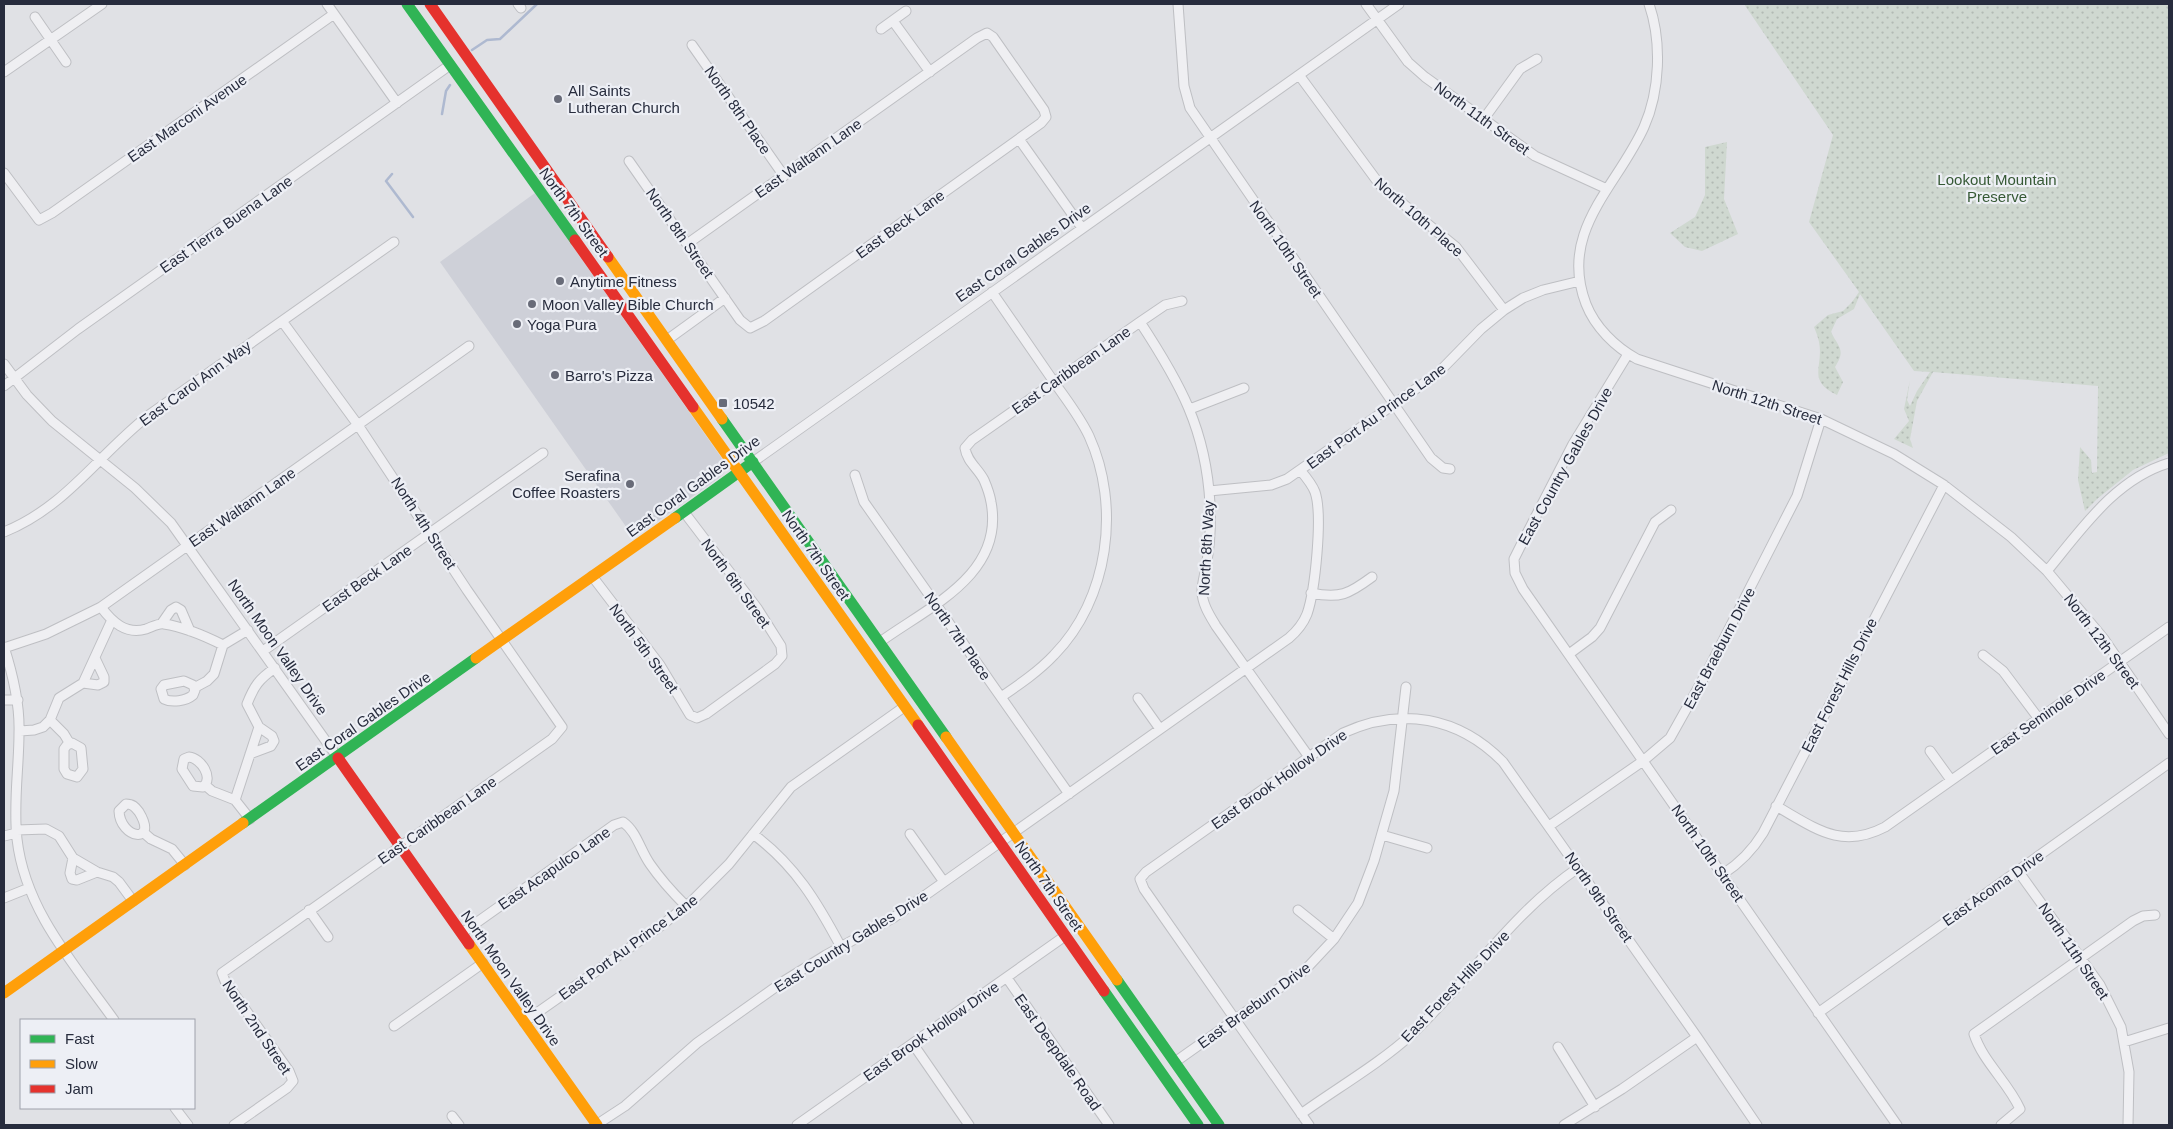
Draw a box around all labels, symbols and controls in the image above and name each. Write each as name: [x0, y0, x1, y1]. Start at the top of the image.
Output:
street label: North 8th Place: [701, 63, 775, 157]
street label: East Marconi Avenue: [124, 70, 250, 166]
street label: North 11th Street: [1431, 78, 1533, 159]
place label: All Saints Lutheran Church: [568, 82, 680, 116]
marker: All Saints Lutheran Church: [552, 93, 564, 105]
street label: East Waltann Lane: [751, 115, 865, 201]
street label: North 7th Street: [536, 164, 612, 260]
park label: Lookout Mountain Preserve: [1937, 171, 2057, 205]
street label: East Tierra Buena Lane: [157, 172, 295, 276]
street label: North 10th Place: [1371, 174, 1467, 260]
street label: North 8th Street: [643, 185, 718, 282]
street label: East Beck Lane: [852, 186, 948, 262]
street label: North 10th Street: [1246, 197, 1326, 301]
street label: East Coral Gables Drive: [952, 199, 1094, 305]
place label: Anytime Fitness: [570, 273, 677, 290]
marker: Anytime Fitness: [554, 275, 566, 287]
place label: Moon Valley Bible Church: [542, 296, 713, 313]
marker: Moon Valley Bible Church: [526, 298, 538, 310]
place label: Yoga Pura: [527, 316, 597, 333]
marker: Yoga Pura: [511, 318, 523, 330]
street label: East Caribbean Lane: [1008, 323, 1134, 417]
street label: East Carol Ann Way: [136, 337, 254, 429]
street label: East Port Au Prince Lane: [1303, 360, 1449, 472]
place label: Barro's Pizza: [565, 367, 654, 384]
marker: Barro's Pizza: [549, 369, 561, 381]
street label: North 12th Street: [1710, 376, 1825, 428]
street label: East Country Gables Drive: [1515, 384, 1615, 548]
place label: 10542: [733, 395, 775, 412]
marker: 10542: [717, 397, 729, 409]
street label: East Coral Gables Drive: [623, 432, 763, 540]
street label: East Waltann Lane: [185, 464, 299, 550]
place label: Serafina Coffee Roasters: [512, 467, 621, 501]
street label: North 4th Street: [388, 474, 460, 573]
marker: Serafina Coffee Roasters: [624, 478, 636, 490]
street label: North 8th Way: [1195, 499, 1217, 596]
street label: North 7th Street: [779, 507, 854, 604]
street label: North 6th Street: [698, 535, 774, 631]
street label: East Beck Lane: [319, 541, 415, 615]
street label: North Moon Valley Drive: [225, 576, 331, 718]
street label: East Braeburn Drive: [1680, 584, 1758, 712]
street label: North 7th Place: [921, 589, 995, 683]
street label: North 12th Street: [2061, 590, 2144, 692]
street label: North 5th Street: [606, 600, 682, 696]
street label: East Forest Hills Drive: [1798, 615, 1880, 755]
street label: East Seminole Drive: [1987, 666, 2109, 758]
street label: East Coral Gables Drive: [292, 668, 434, 774]
street label: East Brook Hollow Drive: [1208, 726, 1350, 832]
street label: East Caribbean Lane: [374, 773, 500, 867]
street label: North 10th Street: [1668, 801, 1748, 905]
street label: East Acapulco Lane: [495, 823, 613, 913]
street label: North 7th Street: [1012, 838, 1087, 935]
street label: East Acoma Drive: [1939, 847, 2047, 929]
street label: North 9th Street: [1562, 849, 1637, 946]
street label: East Country Gables Drive: [771, 887, 931, 995]
street label: East Port Au Prince Lane: [555, 891, 701, 1003]
street label: North 11th Street: [2035, 899, 2113, 1003]
street label: North Moon Valley Drive: [458, 907, 564, 1049]
street label: East Forest Hills Drive: [1397, 927, 1513, 1045]
street label: East Braeburn Drive: [1194, 958, 1314, 1052]
street label: North 2nd Street: [219, 977, 295, 1078]
street label: East Brook Hollow Drive: [860, 978, 1002, 1084]
street label: East Deepdale Road: [1011, 990, 1105, 1114]
legend: [20, 1019, 195, 1109]
text: Fast: [65, 1030, 95, 1047]
text: Slow: [65, 1055, 98, 1072]
text: Jam: [65, 1080, 93, 1097]

